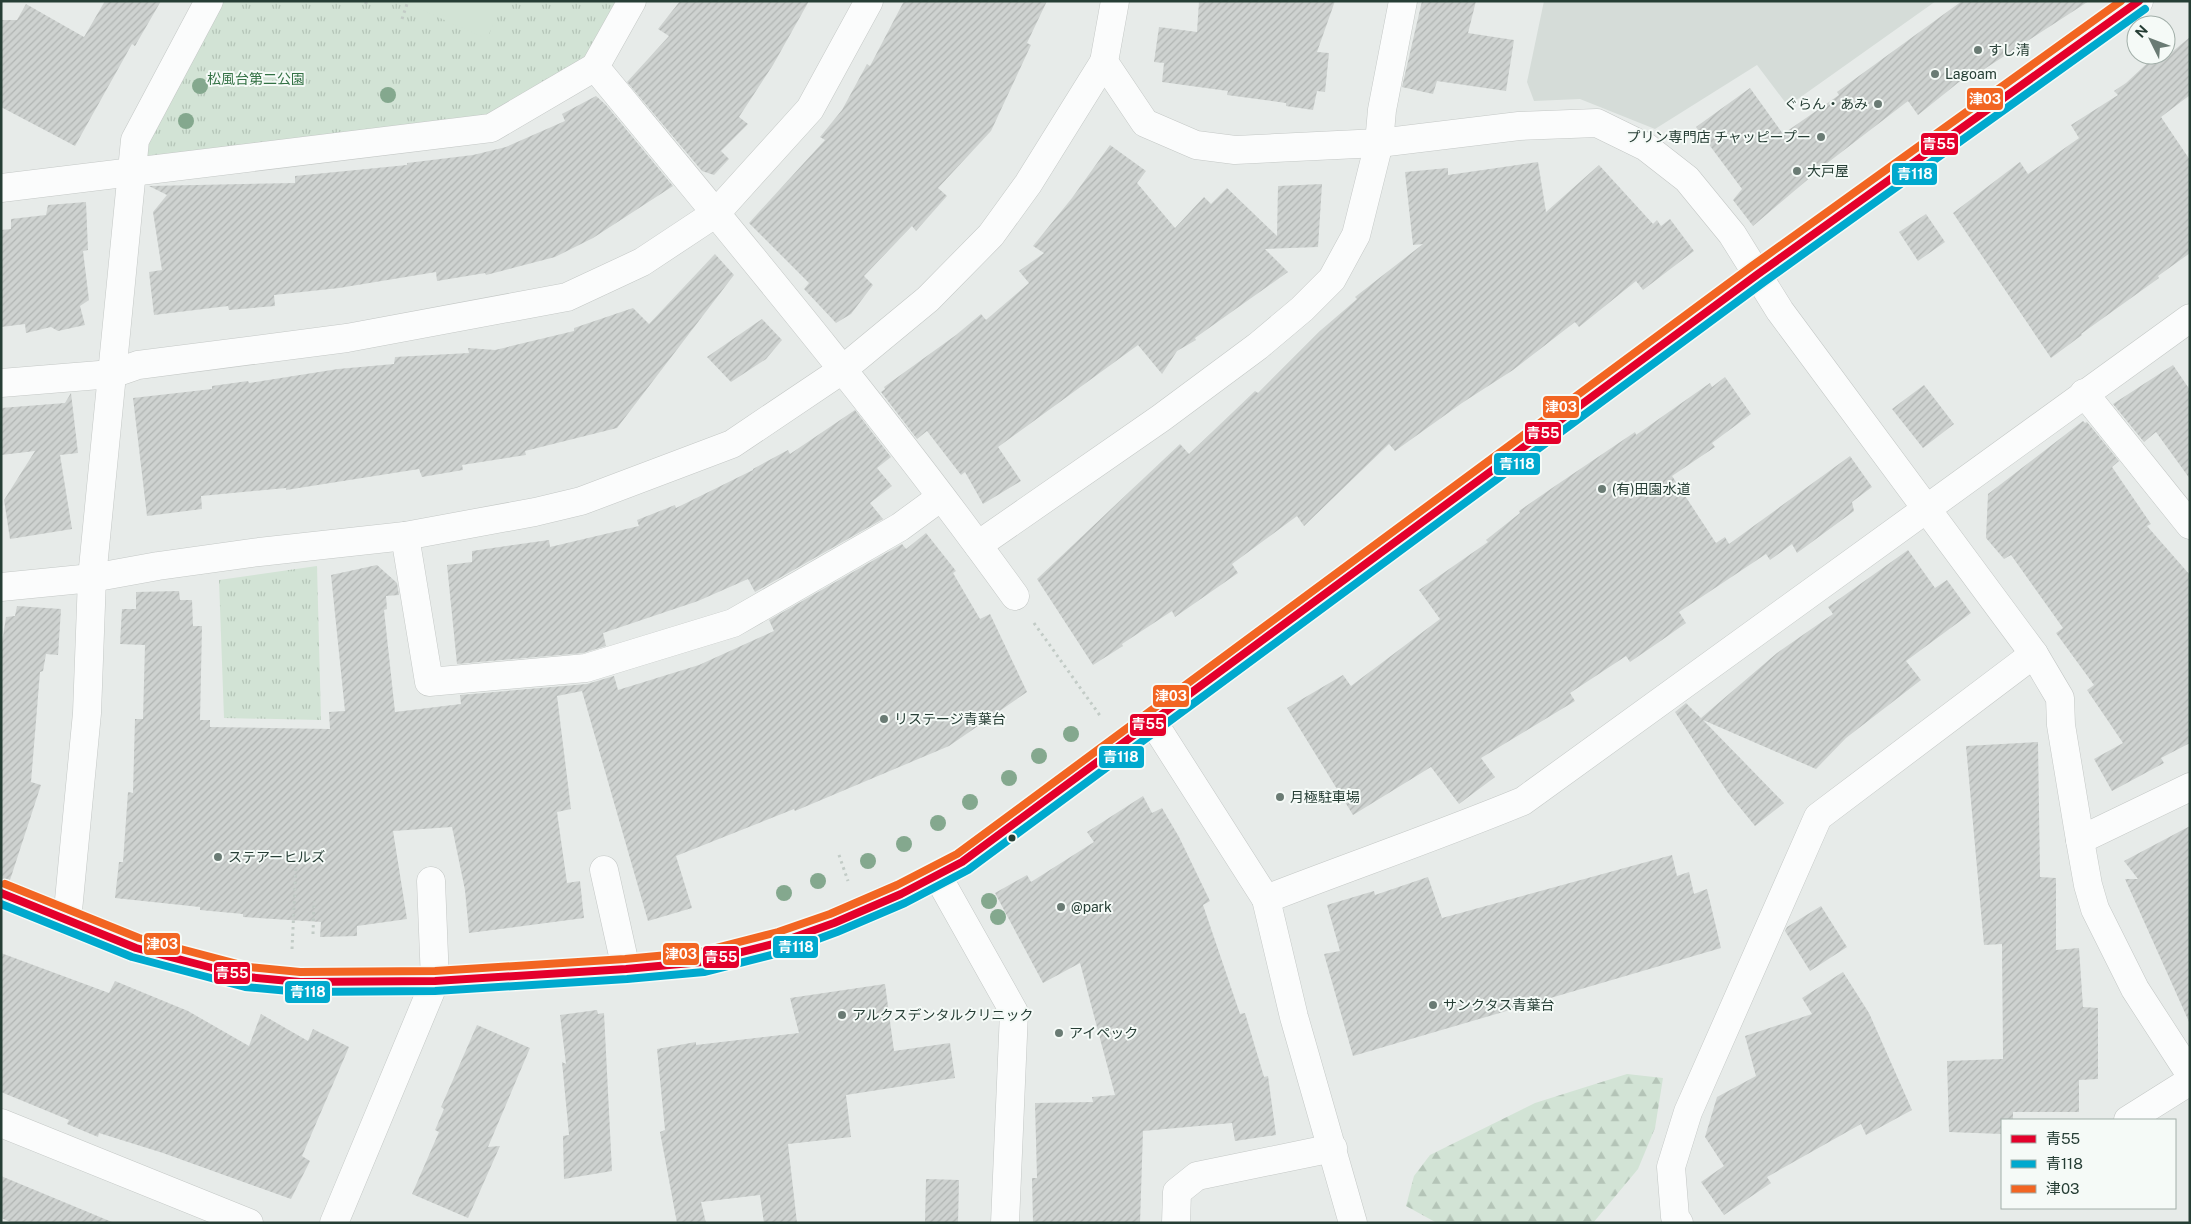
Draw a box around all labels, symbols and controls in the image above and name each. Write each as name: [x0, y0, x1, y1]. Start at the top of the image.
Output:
north arrow: [2126, 15, 2176, 65]
text: N: [2132, 22, 2151, 41]
place label: すし清: [1988, 42, 2030, 58]
marker: すし清: [1972, 44, 1984, 56]
place label: Lagoam: [1945, 66, 1997, 82]
marker: Lagoam: [1929, 68, 1941, 80]
park label: 松風台第二公園: [207, 71, 305, 87]
line badge: 津03: [1966, 87, 2004, 111]
text: 津03: [1969, 91, 2001, 107]
place label: ぐらん・あみ: [1784, 96, 1868, 112]
marker: ぐらん・あみ: [1872, 98, 1884, 110]
place label: プリン専門店 チャッピープー: [1627, 129, 1811, 145]
marker: プリン専門店 チャッピープー: [1815, 131, 1827, 143]
line badge: 青55: [1920, 132, 1959, 156]
text: 青55: [1923, 136, 1955, 152]
line badge: 青118: [1891, 162, 1938, 186]
place label: 大戸屋: [1807, 163, 1849, 179]
marker: 大戸屋: [1791, 165, 1803, 177]
text: 青118: [1897, 166, 1933, 182]
line badge: 津03: [1542, 395, 1580, 419]
text: 津03: [1545, 399, 1577, 415]
line badge: 青55: [1524, 421, 1562, 445]
text: 青55: [1527, 425, 1559, 441]
line badge: 青118: [1493, 452, 1541, 476]
text: 青118: [1499, 456, 1535, 472]
place label: (有)田園水道: [1612, 481, 1691, 497]
marker: (有)田園水道: [1596, 483, 1608, 495]
line badge: 津03: [1152, 684, 1190, 708]
text: 津03: [1155, 688, 1187, 704]
place label: リステージ青葉台: [894, 711, 1006, 727]
marker: リステージ青葉台: [878, 713, 890, 725]
line badge: 青55: [1129, 713, 1167, 737]
text: 青55: [1132, 716, 1164, 732]
line badge: 青118: [1098, 745, 1145, 769]
text: 青118: [1103, 749, 1139, 765]
place label: 月極駐車場: [1290, 789, 1360, 805]
marker: 月極駐車場: [1274, 791, 1286, 803]
unlabelled marker: [1007, 833, 1017, 843]
place label: ステアーヒルズ: [228, 849, 325, 865]
marker: ステアーヒルズ: [212, 851, 224, 863]
place label: @park: [1071, 899, 1112, 915]
marker: @park: [1055, 901, 1067, 913]
line badge: 津03: [143, 932, 181, 956]
line badge: 青118: [772, 935, 819, 959]
text: 津03: [146, 936, 178, 952]
text: 青118: [778, 939, 814, 955]
line badge: 津03: [662, 942, 700, 966]
line badge: 青55: [702, 945, 740, 969]
text: 津03: [665, 946, 697, 962]
text: 青55: [705, 949, 737, 965]
line badge: 青55: [213, 961, 251, 985]
text: 青55: [216, 965, 248, 981]
line badge: 青118: [284, 980, 331, 1004]
text: 青118: [290, 984, 326, 1000]
place label: サンクタス青葉台: [1443, 997, 1554, 1013]
marker: サンクタス青葉台: [1427, 999, 1439, 1011]
place label: アルクスデンタルクリニック: [852, 1007, 1033, 1023]
marker: アルクスデンタルクリニック: [836, 1009, 848, 1021]
place label: アイペック: [1069, 1025, 1138, 1041]
marker: アイペック: [1053, 1027, 1065, 1039]
legend: [2001, 1119, 2176, 1209]
text: 青55: [2046, 1130, 2080, 1147]
text: 青118: [2046, 1155, 2083, 1172]
text: 津03: [2046, 1180, 2080, 1197]

